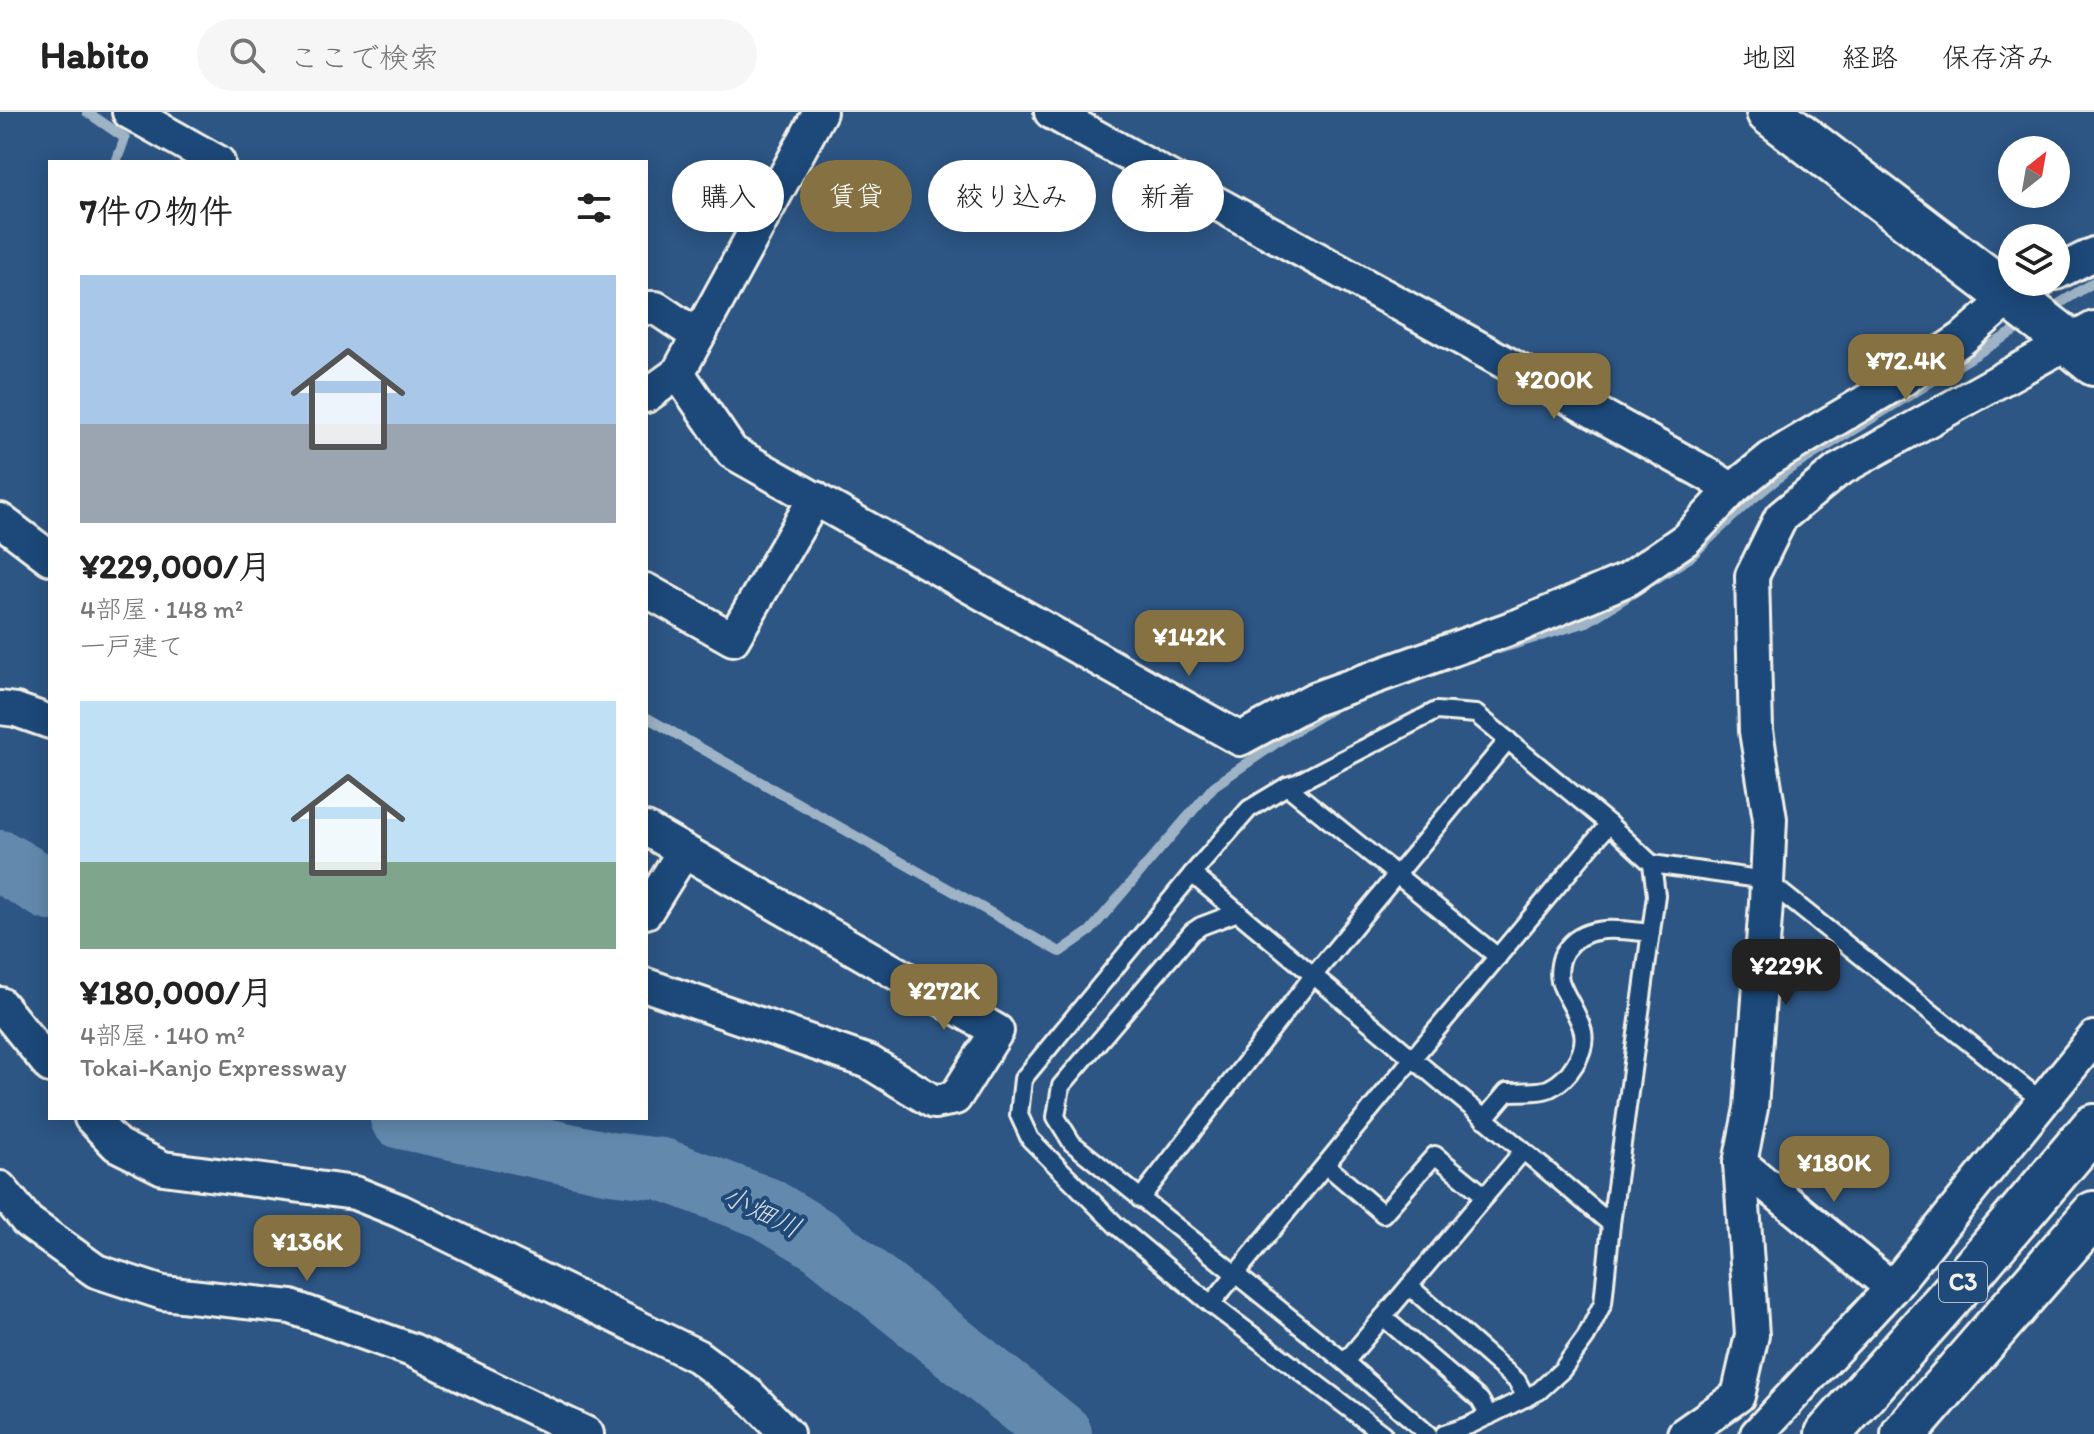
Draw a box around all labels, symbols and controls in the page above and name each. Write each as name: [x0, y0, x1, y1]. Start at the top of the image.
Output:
search box: [197, 19, 757, 91]
text: Habito: [40, 32, 149, 78]
icon: search: [225, 33, 269, 77]
text: ここで検索: [289, 39, 439, 76]
text: 地図: [1742, 40, 1798, 74]
text: 経路: [1842, 40, 1898, 74]
text: 保存済み: [1942, 40, 2054, 74]
north arrow: [1998, 136, 2070, 208]
map controls: [1998, 136, 2070, 296]
chip: 購入: [672, 160, 784, 232]
chip: 賃貸: [800, 160, 912, 232]
chip: 絞り込み: [928, 160, 1096, 232]
chip: 新着: [1112, 160, 1224, 232]
icon: filters: [572, 186, 616, 230]
text: 7件の物件: [80, 191, 233, 232]
button: layers: [1998, 224, 2070, 296]
icon: home: [276, 327, 420, 471]
pin: ¥72.4K: [1841, 334, 1971, 402]
text: ¥72.4K: [1866, 344, 1946, 376]
pin: ¥200K: [1498, 353, 1610, 421]
text: ¥200K: [1516, 363, 1592, 395]
text: ¥229,000/月: [80, 546, 272, 587]
text: 4部屋 · 148 m²: [80, 593, 243, 625]
pin: ¥142K: [1133, 610, 1245, 678]
text: ¥142K: [1153, 620, 1225, 652]
text: 一戸建て: [80, 630, 184, 662]
icon: home: [276, 753, 420, 897]
pin: ¥229K: [1730, 939, 1842, 1007]
text: ¥229K: [1750, 949, 1822, 981]
pin: ¥272K: [888, 964, 1000, 1032]
text: ¥180,000/月: [80, 972, 274, 1013]
text: ¥272K: [908, 974, 980, 1006]
text: 4部屋 · 140 m²: [80, 1019, 245, 1051]
text: Tokai-Kanjo Expressway: [80, 1051, 347, 1083]
pin: ¥180K: [1778, 1136, 1890, 1204]
text: ¥180K: [1797, 1146, 1871, 1178]
water label: 小畑川: [717, 1177, 807, 1245]
pin: ¥136K: [251, 1215, 363, 1283]
text: ¥136K: [271, 1225, 343, 1257]
road number: C3: [1939, 1262, 1987, 1302]

